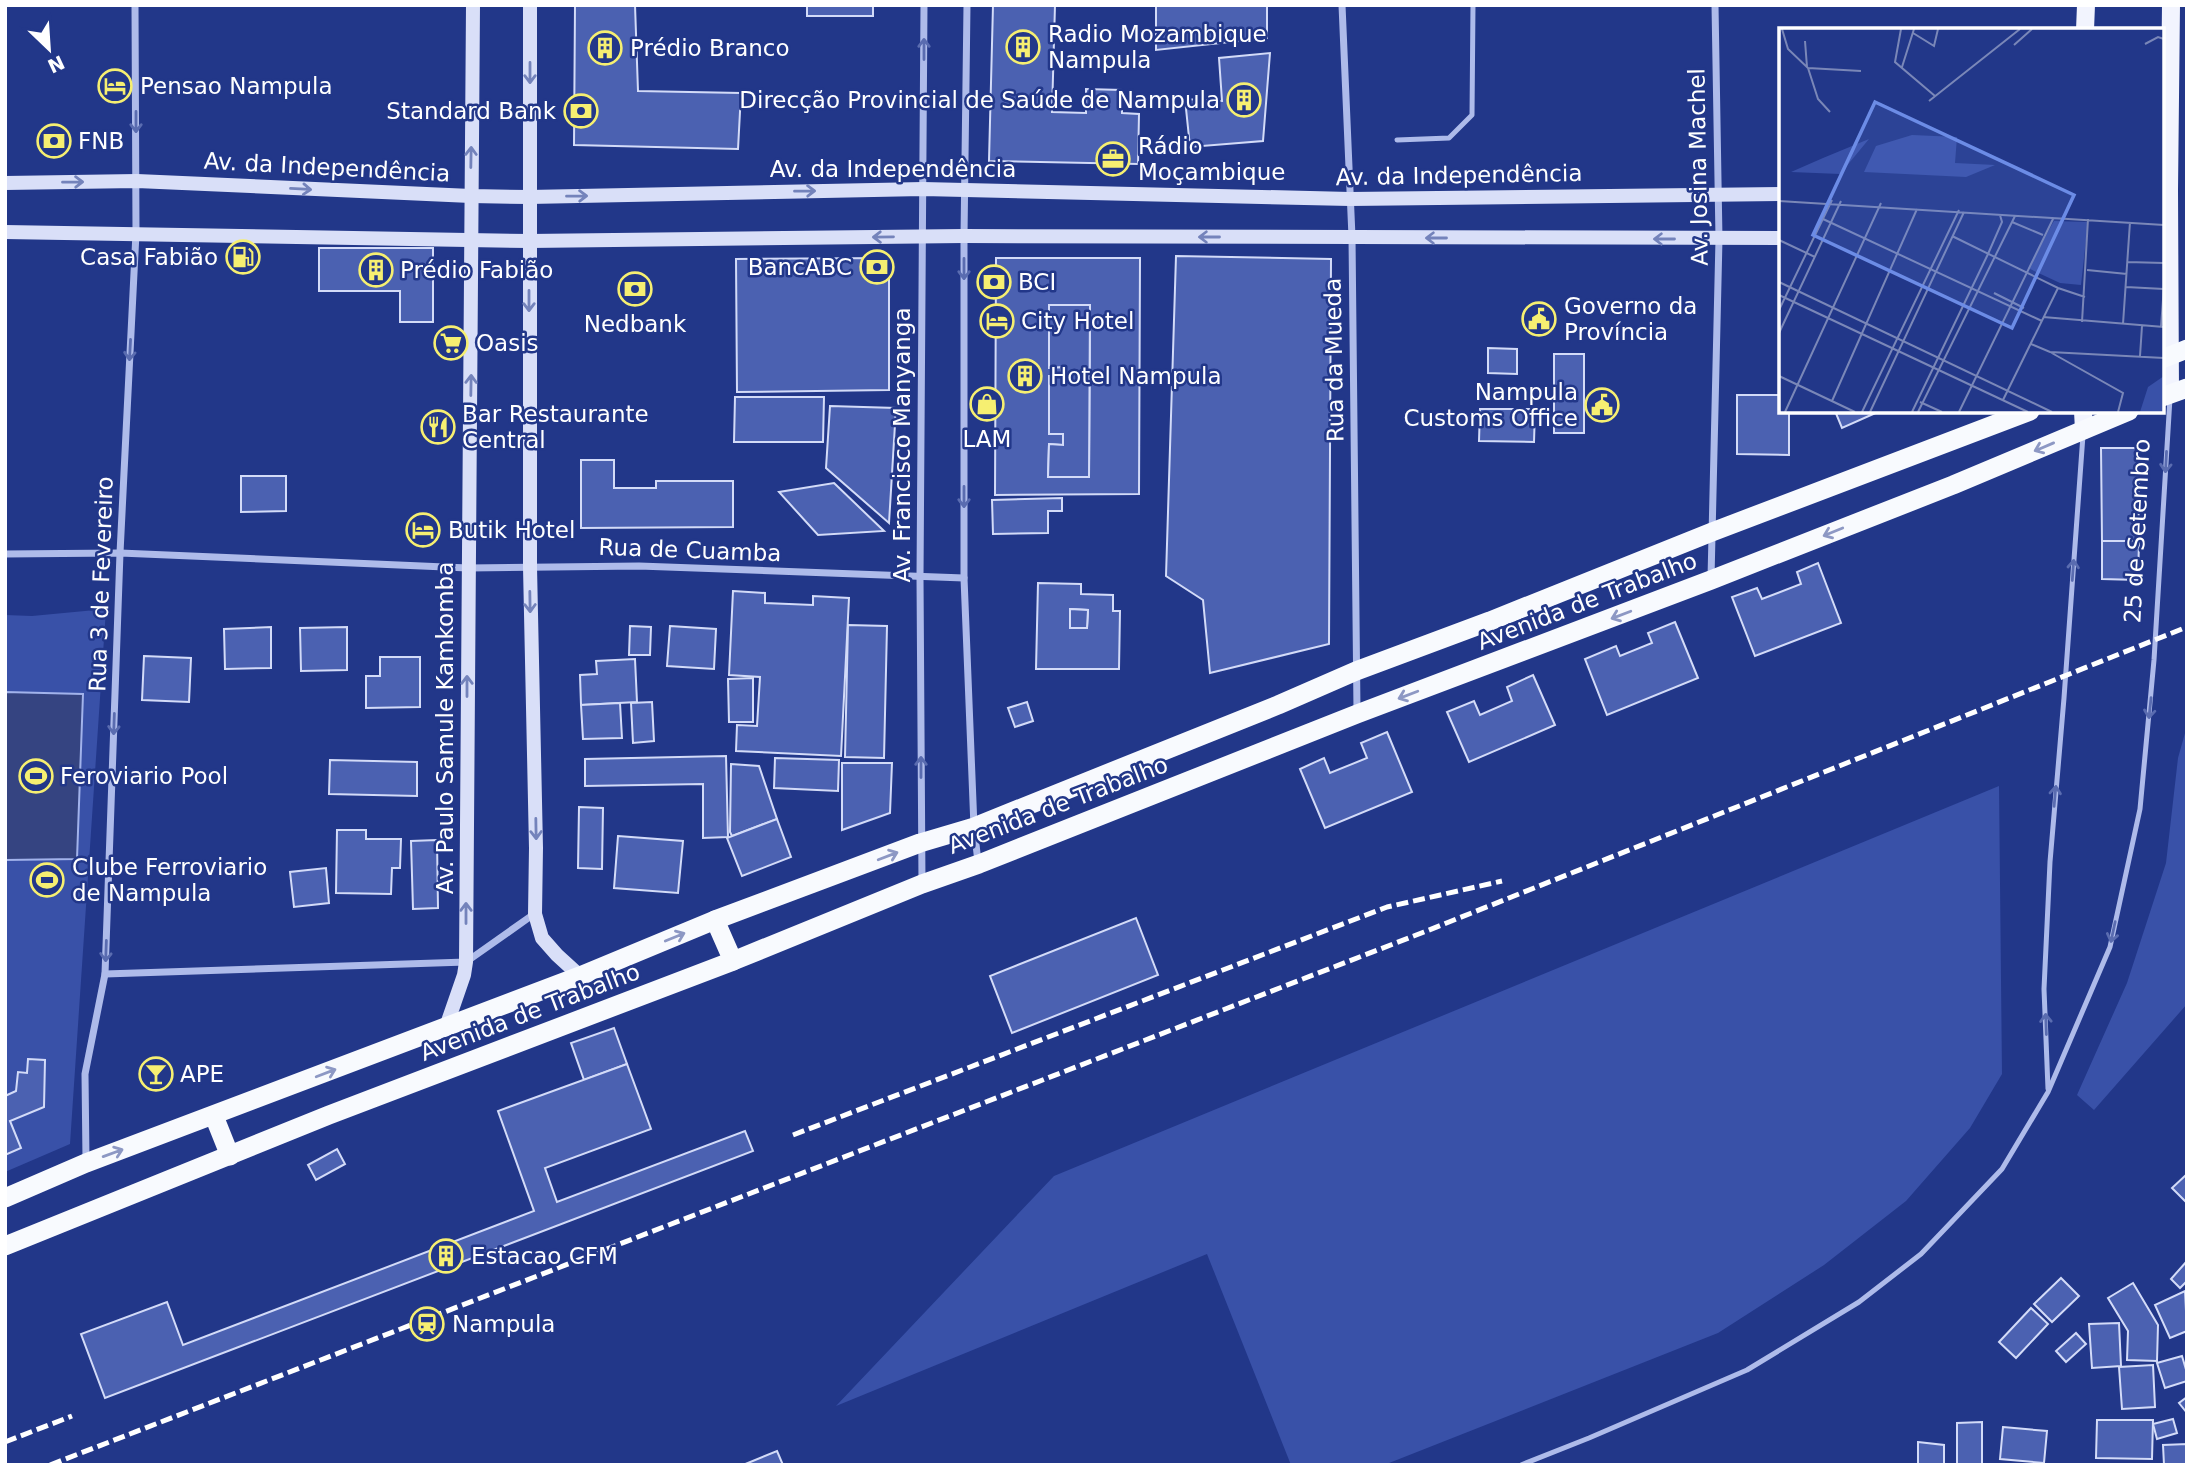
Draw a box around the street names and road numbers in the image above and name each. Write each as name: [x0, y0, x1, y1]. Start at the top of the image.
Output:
street label: Av. Josina Machel: [1683, 68, 1713, 266]
street label: Av. da Independência: [203, 148, 451, 186]
street label: Av. da Independência: [770, 156, 1016, 182]
street label: Av. da Independência: [1335, 160, 1583, 190]
street label: Rua da Mueda: [1320, 278, 1348, 442]
street label: Av. Francisco Manyanga: [889, 307, 915, 583]
street label: 25 de Setembro: [2119, 438, 2155, 624]
street label: Rua 3 de Fevereiro: [84, 476, 118, 692]
street label: Rua de Cuamba: [598, 534, 782, 566]
street label: Avenida de Trabalho: [1474, 547, 1700, 655]
street label: Av. Paulo Samule Kamkomba: [432, 562, 458, 894]
street label: Avenida de Trabalho: [945, 751, 1171, 859]
street label: Avenida de Trabalho: [417, 958, 643, 1066]

